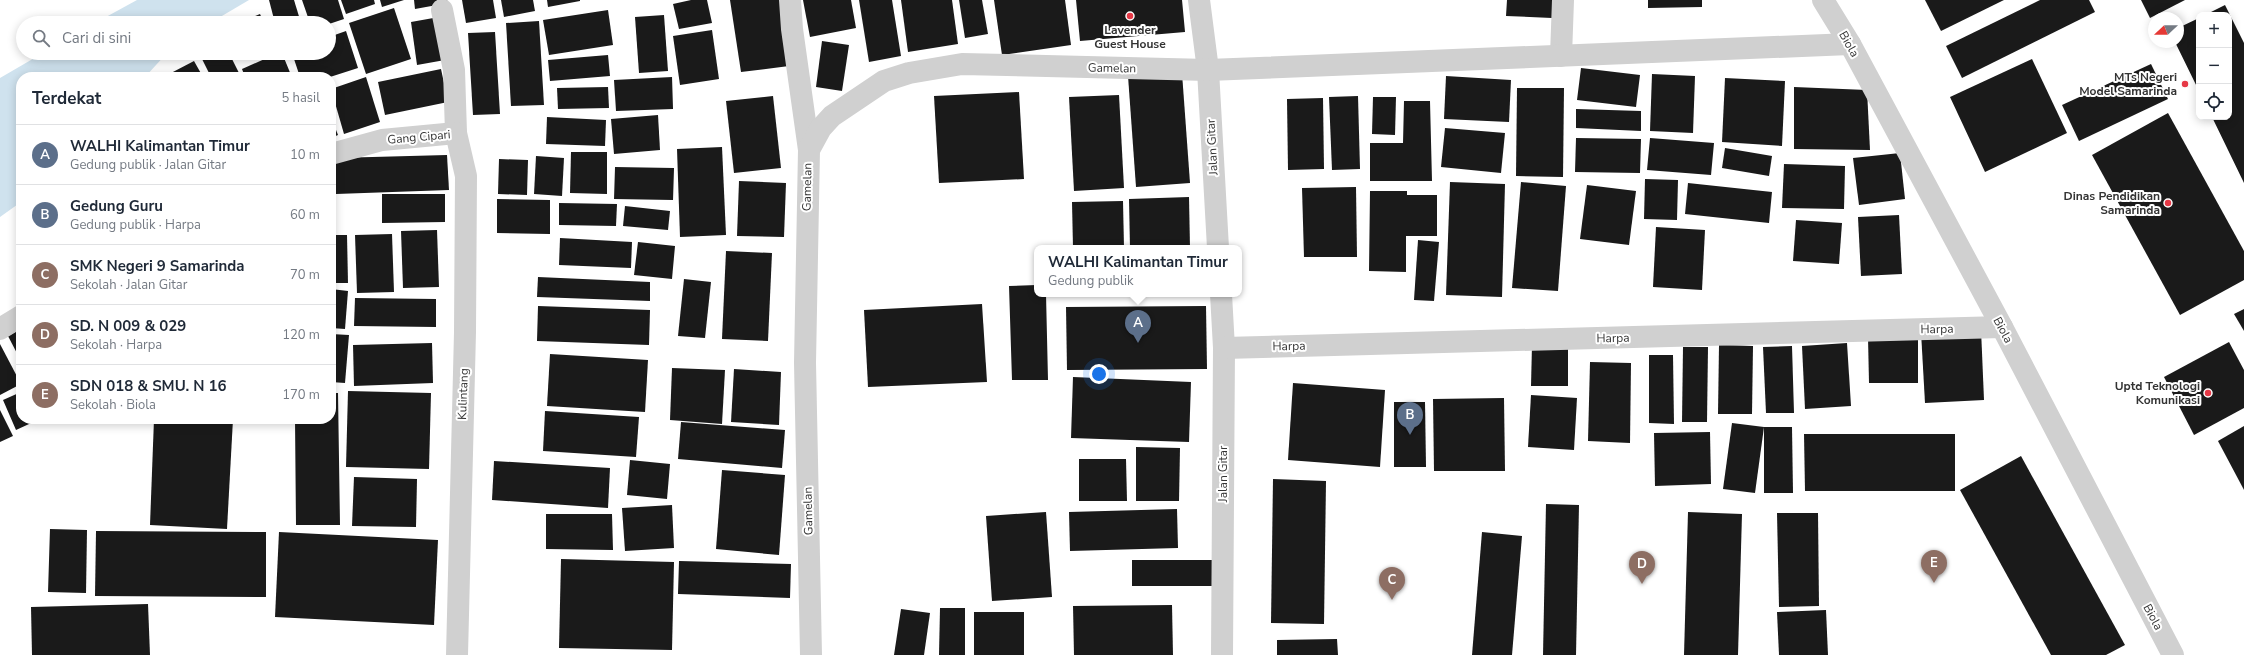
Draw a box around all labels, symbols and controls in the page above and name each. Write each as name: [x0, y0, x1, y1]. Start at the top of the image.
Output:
marker: Lavender Guest House: [1125, 11, 1135, 21]
north arrow: [2148, 12, 2184, 48]
map controls: [2196, 12, 2232, 120]
button: +: [2196, 12, 2232, 48]
search box: [16, 16, 336, 60]
place label: Lavender Guest House: [1094, 22, 1166, 52]
icon: search: [30, 27, 52, 49]
text: Cari di sini: [62, 28, 131, 48]
street label: Biola: [1835, 28, 1863, 60]
button: −: [2196, 48, 2232, 84]
street label: Gamelan: [1088, 60, 1136, 76]
place label: MTs Negeri Model Samarinda: [2079, 69, 2177, 99]
marker: MTs Negeri Model Samarinda: [2180, 79, 2190, 89]
button: locate: [2196, 84, 2232, 120]
text: Terdekat: [32, 87, 101, 110]
text: 5 hasil: [281, 89, 320, 107]
street label: Jalan Gitar: [1202, 118, 1222, 177]
street label: Gang Cipari: [387, 126, 451, 148]
text: WALHI Kalimantan Timur: [70, 136, 250, 156]
text: A: [40, 146, 50, 164]
text: 10 m: [290, 146, 320, 164]
text: Gedung publik · Jalan Gitar: [70, 156, 226, 174]
street label: Gamelan: [799, 163, 815, 211]
place label: Dinas Pendidikan Samarinda: [2064, 188, 2160, 218]
text: Gedung Guru: [70, 196, 163, 216]
marker: Dinas Pendidikan Samarinda: [2163, 198, 2173, 208]
text: B: [41, 206, 49, 224]
text: 60 m: [290, 206, 320, 224]
text: Gedung publik · Harpa: [70, 216, 201, 234]
popup: [1034, 245, 1242, 297]
text: WALHI Kalimantan Timur: [1048, 252, 1228, 272]
text: SMK Negeri 9 Samarinda: [70, 256, 245, 276]
text: C: [41, 266, 49, 284]
text: 70 m: [290, 266, 320, 284]
text: Gedung publik: [1048, 272, 1133, 290]
text: Sekolah · Jalan Gitar: [70, 276, 187, 294]
pin: A: [1125, 310, 1151, 343]
street label: Biola: [1989, 314, 2017, 346]
text: SD. N 009 & 029: [70, 316, 186, 336]
street label: Harpa: [1920, 321, 1954, 337]
text: D: [40, 326, 50, 344]
text: 120 m: [282, 326, 320, 344]
street label: Harpa: [1596, 330, 1630, 346]
text: Sekolah · Harpa: [70, 336, 162, 354]
street label: Harpa: [1272, 338, 1306, 354]
your location: [1089, 364, 1109, 384]
street label: Kulintang: [454, 368, 472, 420]
text: SDN 018 & SMU. N 16: [70, 376, 226, 396]
place label: Uptd Teknologi Komunikasi: [2115, 378, 2200, 408]
text: E: [41, 386, 49, 404]
text: 170 m: [282, 386, 320, 404]
marker: Uptd Teknologi Komunikasi: [2203, 388, 2213, 398]
text: Sekolah · Biola: [70, 396, 156, 414]
pin: B: [1397, 402, 1423, 435]
street label: Jalan Gitar: [1215, 445, 1231, 503]
street label: Gamelan: [800, 487, 816, 535]
pin: E: [1921, 550, 1947, 583]
pin: D: [1629, 551, 1655, 584]
pin: C: [1379, 567, 1405, 600]
street label: Biola: [2139, 601, 2167, 633]

